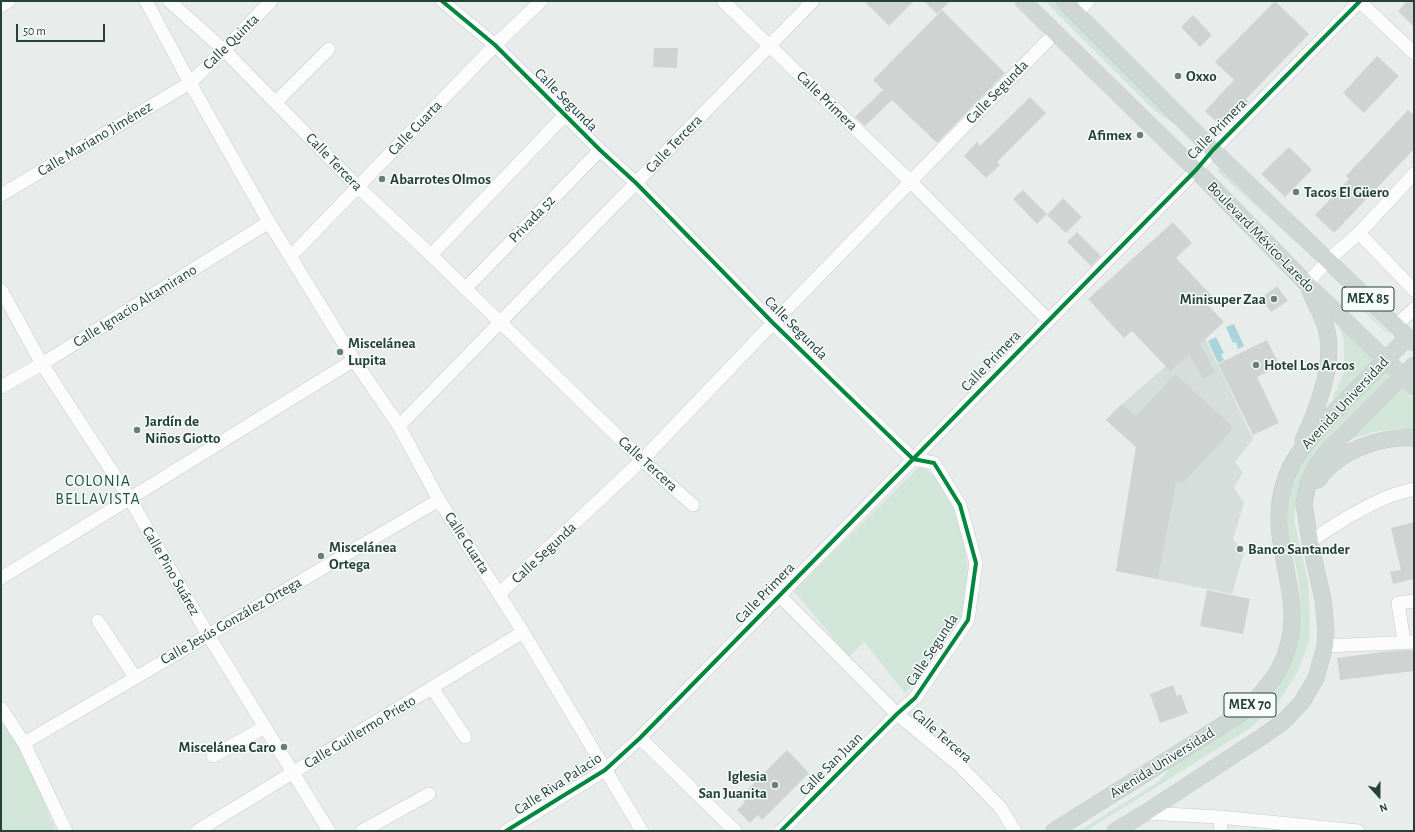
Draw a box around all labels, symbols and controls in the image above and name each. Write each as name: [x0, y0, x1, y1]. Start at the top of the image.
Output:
street label: Calle Quinta: [199, 10, 263, 74]
scale bar: [18, 16, 107, 42]
text: 50 m: [23, 25, 46, 37]
street label: Calle Segunda: [962, 56, 1032, 128]
street label: Calle Segunda: [531, 65, 601, 135]
street label: Calle Primera: [793, 67, 861, 135]
place label: Oxxo: [1186, 67, 1217, 85]
marker: Oxxo: [1173, 71, 1183, 81]
street label: Calle Primera: [1183, 95, 1251, 163]
street label: Calle Cuarta: [384, 97, 446, 159]
street label: Calle Mariano Jiménez: [34, 98, 156, 180]
street label: Calle Tercera: [642, 111, 706, 177]
place label: Afimex: [1088, 126, 1132, 144]
street label: Calle Tercera: [302, 129, 366, 195]
marker: Afimex: [1135, 130, 1145, 140]
place label: Abarrotes Olmos: [390, 170, 491, 188]
marker: Abarrotes Olmos: [377, 174, 387, 184]
street label: Boulevard México-Laredo: [1203, 178, 1319, 296]
place label: Tacos El Güero: [1304, 183, 1389, 201]
marker: Tacos El Güero: [1291, 187, 1301, 197]
street label: Privada 52: [505, 191, 559, 247]
street label: Calle Ignacio Altamirano: [70, 261, 200, 351]
road number: MEX 85: [1342, 287, 1394, 311]
place label: Minisuper Zaa: [1180, 290, 1266, 308]
street label: Calle Segunda: [761, 293, 831, 363]
marker: Minisuper Zaa: [1269, 294, 1279, 304]
street label: Calle Primera: [957, 327, 1025, 395]
place label: Miscelánea Lupita: [348, 334, 416, 369]
marker: Miscelánea Lupita: [335, 347, 345, 357]
street label: Avenida Universidad: [1298, 353, 1392, 453]
place label: Hotel Los Arcos: [1264, 356, 1355, 374]
marker: Hotel Los Arcos: [1251, 360, 1261, 370]
place label: Jardín de Niños Giotto: [145, 412, 220, 447]
marker: Jardín de Niños Giotto: [132, 425, 142, 435]
street label: Calle Tercera: [615, 433, 681, 495]
district label: COLONIA BELLAVISTA: [55, 471, 141, 509]
street label: Calle Cuarta: [440, 509, 494, 577]
street label: Calle Segunda: [508, 518, 580, 588]
street label: Calle Pino Suárez: [138, 523, 204, 619]
place label: Miscelánea Ortega: [329, 538, 397, 573]
place label: Banco Santander: [1248, 540, 1350, 558]
marker: Banco Santander: [1235, 544, 1245, 554]
marker: Miscelánea Ortega: [316, 551, 326, 561]
street label: Calle Primera: [731, 559, 799, 627]
street label: Calle Jesús González Ortega: [157, 573, 305, 669]
street label: Calle Segunda: [902, 611, 962, 689]
street label: Calle Guillermo Prieto: [301, 691, 419, 773]
road number: MEX 70: [1224, 693, 1276, 717]
street label: Calle Tercera: [908, 705, 976, 767]
street label: Avenida Universidad: [1106, 724, 1218, 802]
street label: Calle San Juan: [796, 729, 866, 799]
place label: Miscelánea Caro: [179, 738, 276, 756]
marker: Miscelánea Caro: [279, 742, 289, 752]
street label: Calle Riva Palacio: [511, 749, 605, 819]
place label: Iglesia San Juanita: [698, 767, 767, 802]
north arrow: [1359, 776, 1399, 816]
marker: Iglesia San Juanita: [770, 780, 780, 790]
text: N: [1378, 801, 1389, 814]

